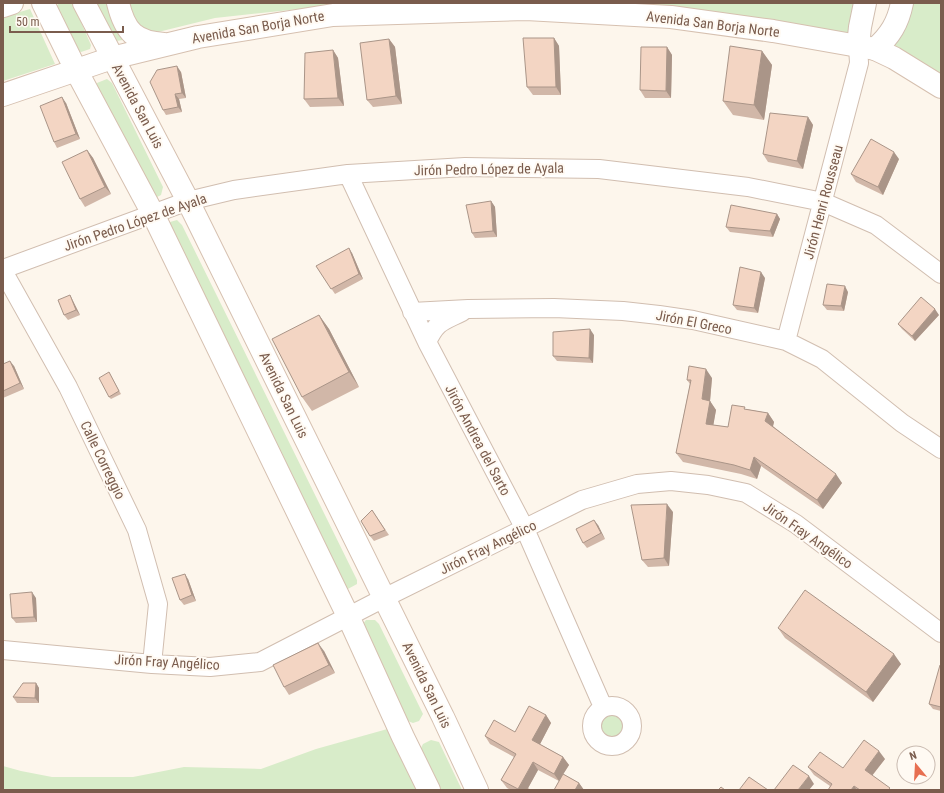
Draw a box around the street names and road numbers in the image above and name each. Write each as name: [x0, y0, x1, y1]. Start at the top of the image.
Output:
street label: Avenida San Borja Norte: [191, 7, 326, 47]
street label: Avenida San Borja Norte: [646, 8, 781, 40]
street label: Avenida San Luis: [109, 61, 167, 151]
street label: Jirón Henri Rousseau: [800, 143, 846, 261]
street label: Jirón Pedro López de Ayala: [414, 160, 564, 178]
street label: Jirón Pedro López de Ayala: [61, 190, 209, 254]
street label: Jirón El Greco: [655, 307, 733, 337]
street label: Avenida San Luis: [256, 349, 312, 441]
street label: Jirón Andrea del Sarto: [442, 382, 514, 498]
street label: Calle Correggio: [77, 418, 129, 502]
street label: Jirón Fray Angélico: [760, 498, 856, 572]
street label: Jirón Fray Angélico: [437, 517, 539, 577]
street label: Avenida San Luis: [399, 639, 455, 731]
street label: Jirón Fray Angélico: [114, 651, 220, 673]

